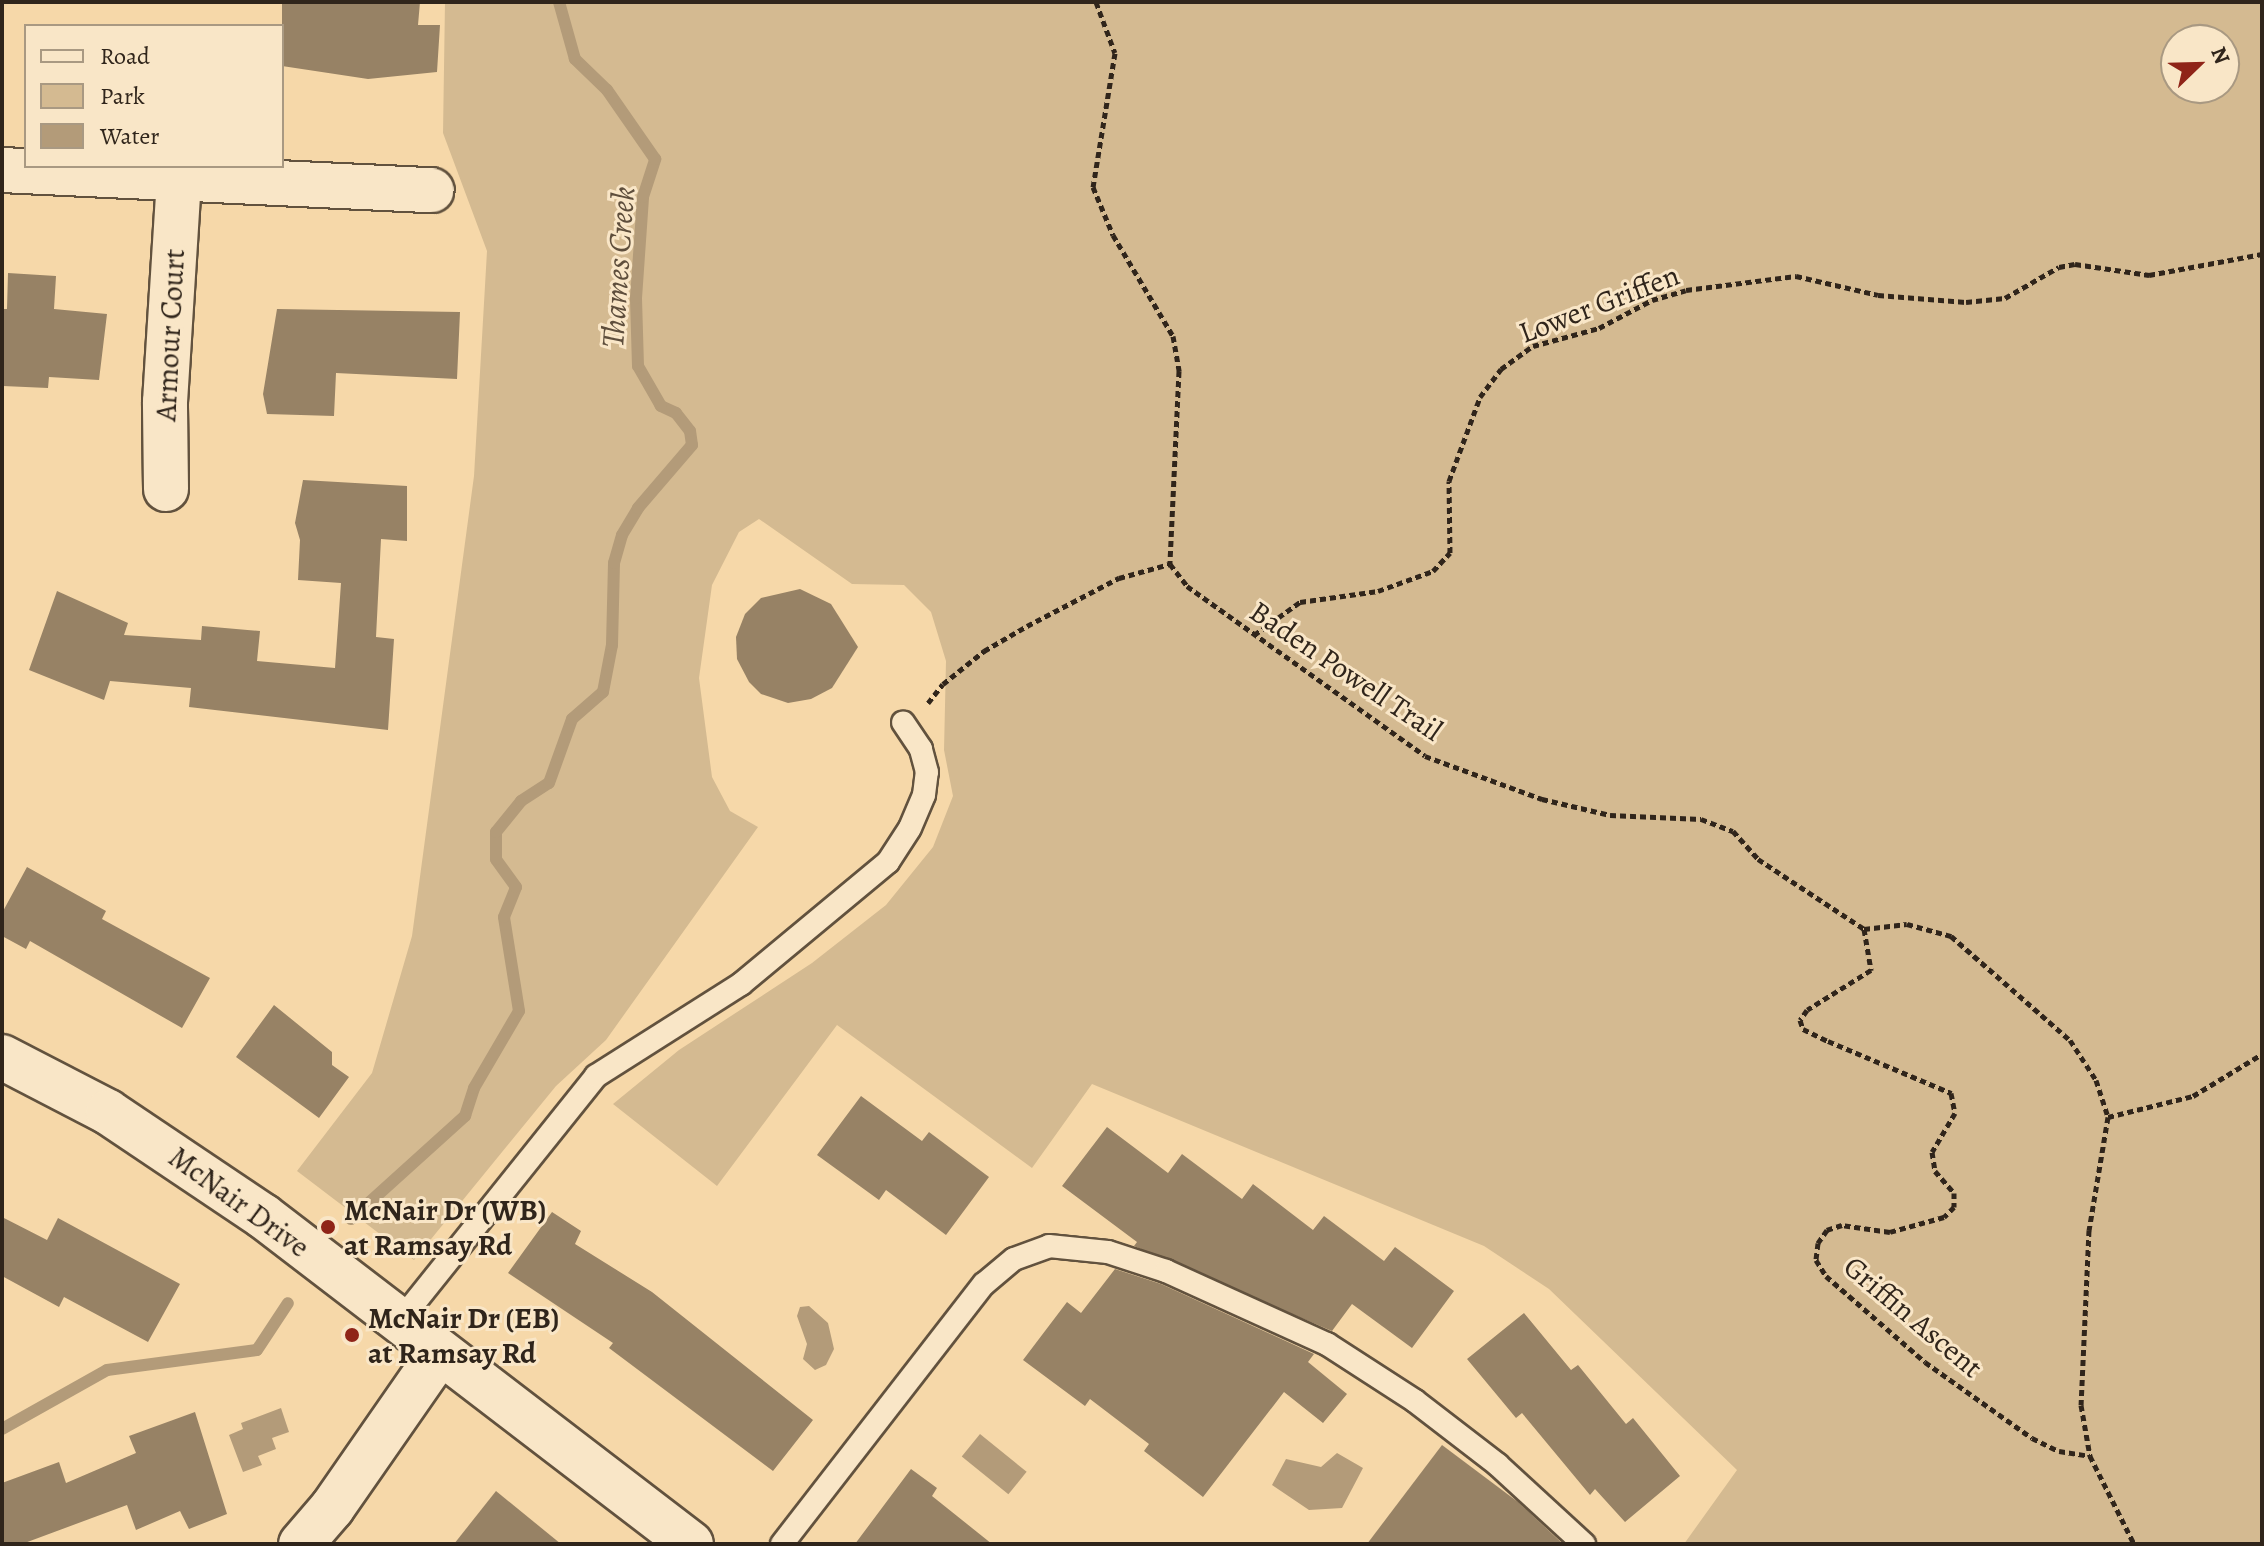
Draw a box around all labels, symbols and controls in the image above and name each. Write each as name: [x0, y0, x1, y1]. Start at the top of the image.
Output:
legend: [24, 24, 284, 168]
north arrow: [2160, 24, 2240, 104]
text: Road: [100, 40, 150, 72]
text: N: [2203, 42, 2237, 69]
text: Park: [100, 80, 145, 112]
text: Water: [100, 120, 160, 152]
water label: Thames Creek: [593, 185, 643, 349]
street label: Armour Court: [148, 248, 192, 422]
street label: Lower Griffen: [1514, 257, 1684, 351]
street label: Baden Powell Trail: [1243, 593, 1449, 749]
street label: McNair Drive: [162, 1139, 316, 1265]
place label: McNair Dr (WB) at Ramsay Rd: [344, 1192, 546, 1262]
marker: McNair Dr (WB) at Ramsay Rd: [319, 1218, 337, 1236]
street label: Griffin Ascent: [1836, 1249, 1990, 1385]
place label: McNair Dr (EB) at Ramsay Rd: [368, 1300, 559, 1370]
marker: McNair Dr (EB) at Ramsay Rd: [343, 1326, 361, 1344]

